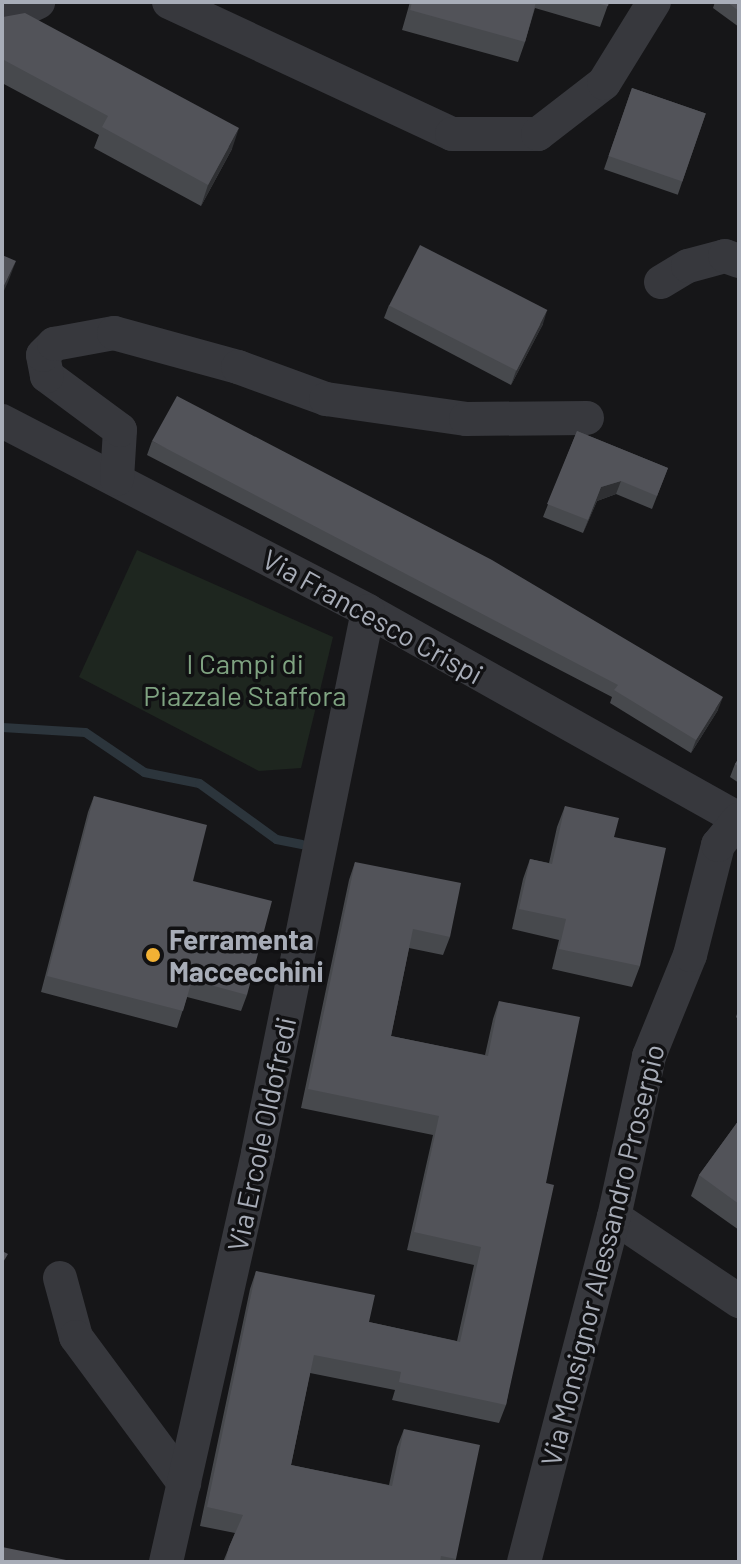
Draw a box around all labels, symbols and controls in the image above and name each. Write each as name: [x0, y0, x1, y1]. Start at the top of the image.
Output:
street label: Via Francesco Crispi: [257, 541, 489, 691]
park label: I Campi di Piazzale Staffora: [143, 646, 347, 712]
place label: Ferramenta Maccecchini: [169, 922, 324, 988]
marker: Ferramenta Maccecchini: [144, 946, 162, 964]
street label: Via Ercole Oldofredi: [220, 1014, 302, 1254]
street label: Via Monsignor Alessandro Proserpio: [533, 1040, 671, 1470]

